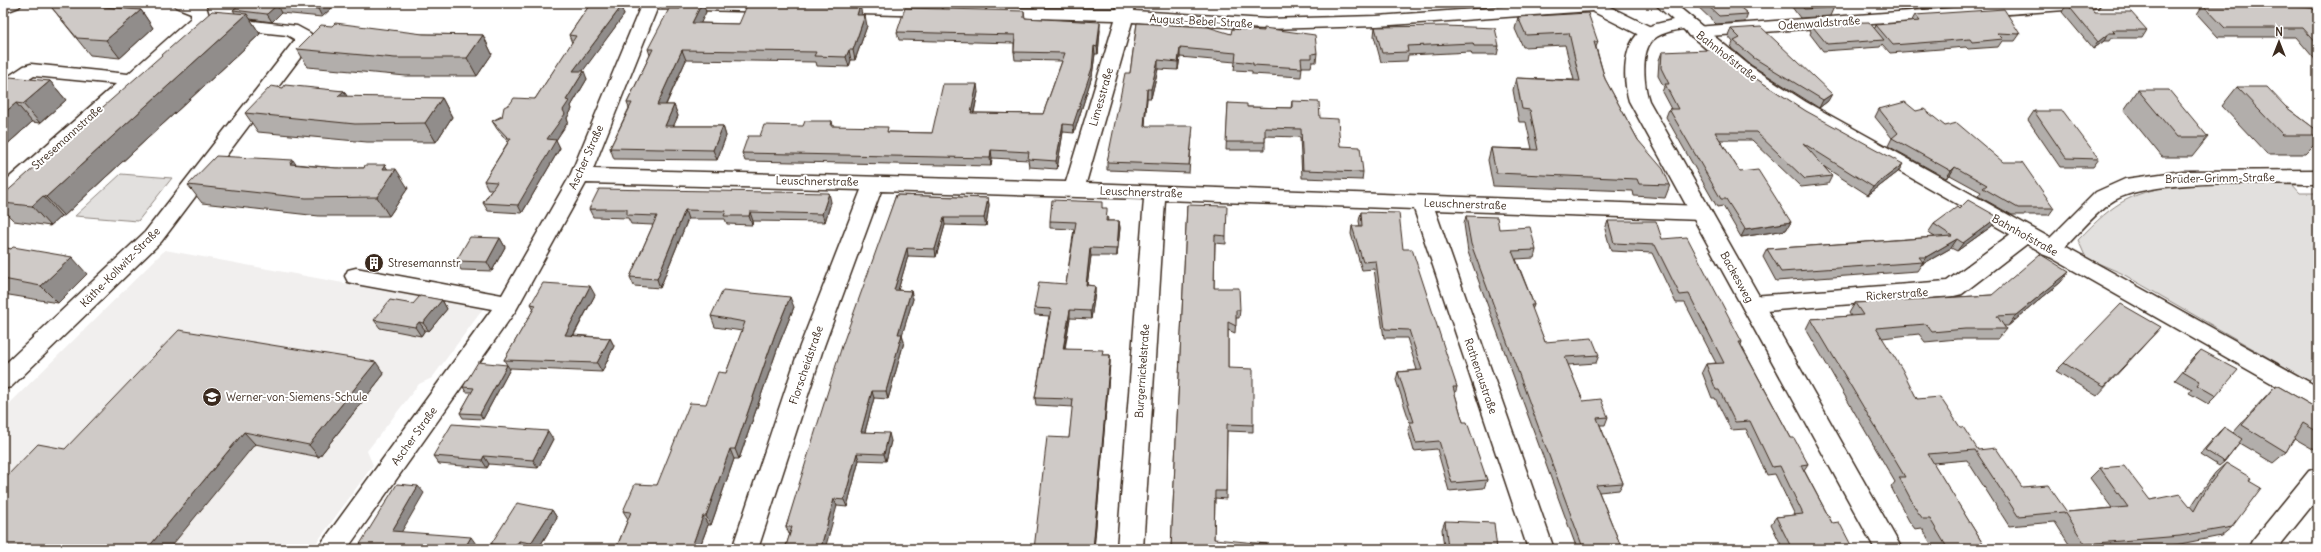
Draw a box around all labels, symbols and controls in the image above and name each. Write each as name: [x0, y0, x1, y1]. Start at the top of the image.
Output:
street label: August-Bebel-Straße: [1149, 11, 1253, 31]
street label: Odenwaldstraße: [1777, 13, 1861, 33]
north arrow: [2259, 22, 2299, 62]
text: N: [2275, 25, 2283, 39]
street label: Bahnhofstraße: [1694, 28, 1760, 84]
street label: Limesstraße: [1086, 66, 1116, 128]
street label: Stresemannstraße: [29, 101, 105, 173]
street label: Ascher Straße: [566, 122, 607, 191]
street label: Brüder-Grimm-Straße: [2165, 170, 2275, 186]
street label: Leuschnerstraße: [775, 173, 859, 189]
street label: Leuschnerstraße: [1099, 184, 1183, 200]
street label: Leuschnerstraße: [1423, 196, 1507, 212]
street label: Bahnhofstraße: [1989, 211, 2061, 259]
street label: Käthe-Kollwitz-Straße: [77, 224, 163, 310]
street label: Backesweg: [1717, 249, 1757, 305]
building icon: Stresemannstr: [363, 252, 385, 274]
place label: Stresemannstr: [388, 256, 461, 270]
street label: Rickerstraße: [1865, 285, 1929, 303]
street label: Burgernickelstraße: [1132, 323, 1152, 418]
street label: Florscheidstraße: [786, 324, 826, 406]
street label: Rathenaustraße: [1461, 336, 1501, 416]
school or university icon: Werner-von-Siemens-Schule: [201, 386, 223, 408]
place label: Werner-von-Siemens-Schule: [226, 390, 368, 404]
street label: Ascher Straße: [388, 404, 440, 468]

